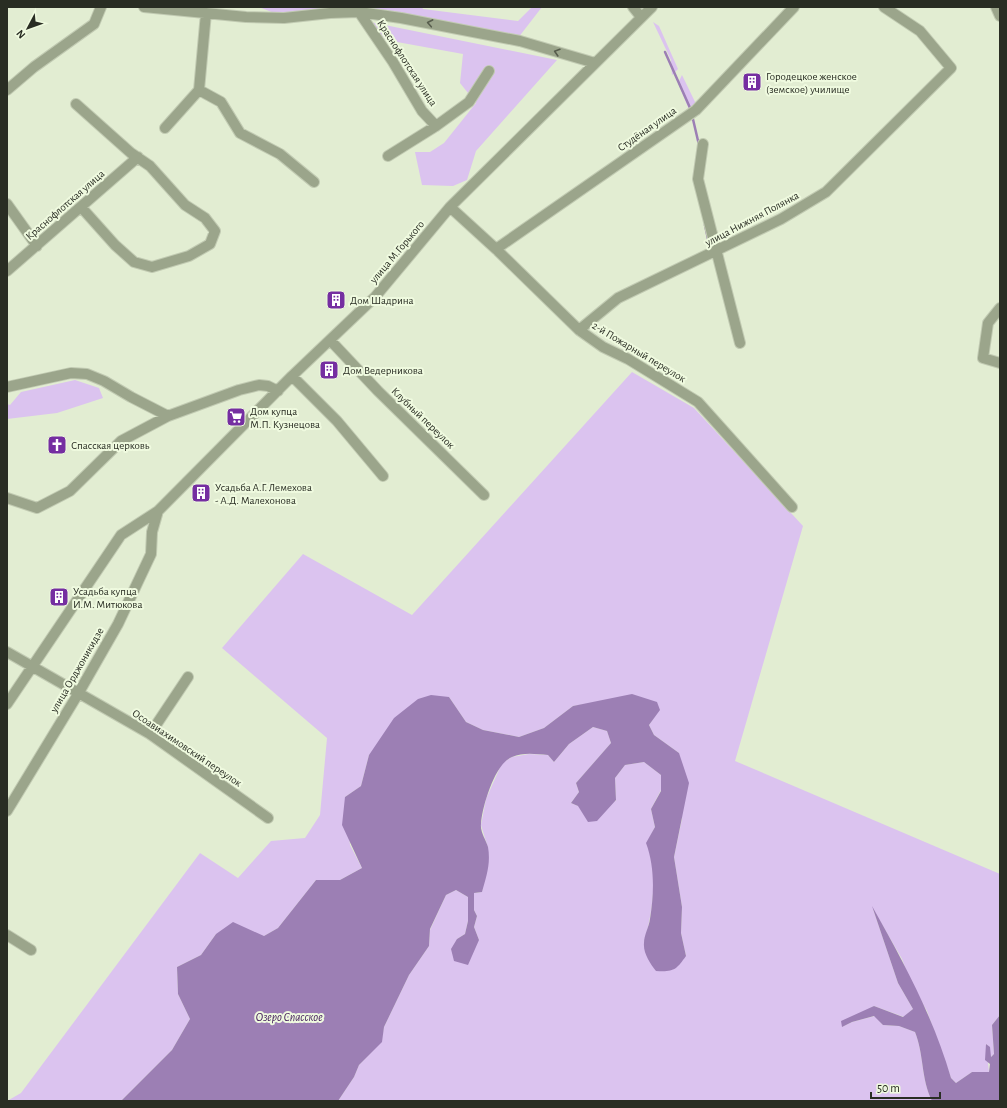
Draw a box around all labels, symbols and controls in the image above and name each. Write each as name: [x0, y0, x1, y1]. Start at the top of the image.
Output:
north arrow: [8, 8, 48, 48]
street label: Краснофлотская улица: [375, 18, 439, 108]
one-way arrow: [427, 20, 434, 28]
text: N: [14, 28, 27, 41]
one-way arrow: [554, 48, 561, 57]
building icon: Городецкое женское (земское) училище: [741, 71, 763, 93]
place label: Городецкое женское (земское) училище: [766, 71, 857, 95]
street label: Студёная улица: [616, 105, 678, 153]
street label: Краснофлотская улица: [24, 168, 106, 242]
street label: улица Нижняя Полянка: [702, 190, 801, 249]
street label: улица М.Горького: [367, 219, 426, 286]
building icon: Дом Шадрина: [325, 289, 347, 311]
place label: Дом Шадрина: [350, 295, 414, 306]
street label: 2-й Пожарный переулок: [590, 320, 688, 384]
building icon: Дом Ведерникова: [318, 359, 340, 381]
place label: Дом Ведерникова: [343, 365, 423, 376]
street label: Клубный переулок: [389, 385, 457, 451]
supermarket icon: Дом купца М.П. Кузнецова: [225, 406, 247, 428]
place label: Дом купца М.П. Кузнецова: [250, 406, 320, 430]
church icon: Спасская церковь: [46, 434, 68, 456]
place label: Спасская церковь: [71, 440, 150, 451]
building icon: Усадьба А.Г. Лемехова - А.Д. Малехонова: [190, 482, 212, 504]
place label: Усадьба А.Г. Лемехова - А.Д. Малехонова: [215, 482, 312, 506]
building icon: Усадьба купца И.М. Митюкова: [48, 586, 70, 608]
place label: Усадьба купца И.М. Митюкова: [73, 586, 142, 610]
street label: улица Орджоникидзе: [48, 626, 106, 715]
street label: Осоавиахимовский переулок: [130, 707, 244, 789]
water label: Озеро Спасское: [255, 1011, 323, 1024]
scale bar: [871, 1074, 940, 1100]
text: 50 m: [877, 1082, 900, 1094]

